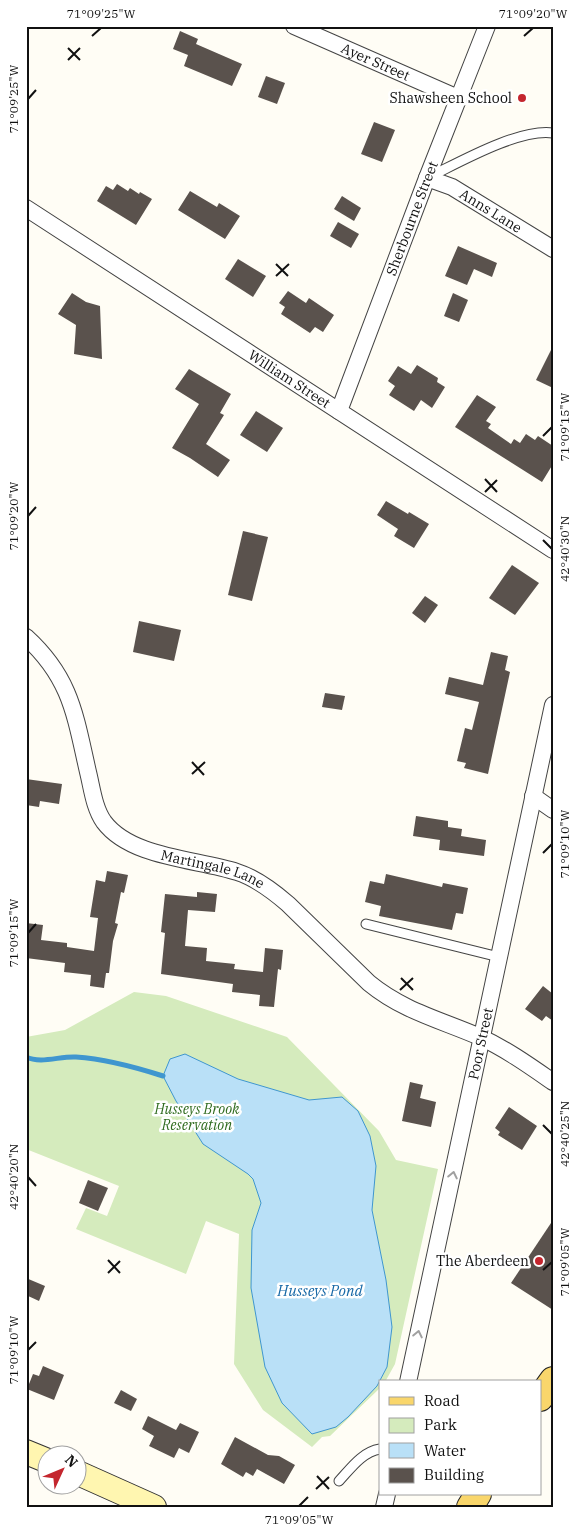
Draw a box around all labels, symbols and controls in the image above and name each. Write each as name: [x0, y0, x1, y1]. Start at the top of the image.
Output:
text: 71°09'25"W: [67, 6, 136, 21]
text: 71°09'20"W: [499, 6, 568, 21]
street label: Ayer Street: [338, 39, 413, 85]
text: 71°09'25"W: [6, 64, 21, 133]
place label: Shawsheen School: [390, 89, 512, 107]
marker: Shawsheen School: [516, 92, 528, 104]
street label: Sherbourne Street: [382, 158, 442, 278]
street label: Anns Lane: [456, 185, 525, 237]
street label: William Street: [245, 346, 334, 412]
text: 71°09'15"W: [557, 392, 572, 461]
text: 71°09'20"W: [6, 481, 21, 550]
text: 42°40'30"N: [557, 516, 572, 582]
text: 71°09'10"W: [557, 809, 572, 878]
street label: Martingale Lane: [159, 846, 268, 892]
text: 71°09'15"W: [6, 898, 21, 967]
street label: Poor Street: [464, 1006, 497, 1081]
park label: Husseys Brook Reservation: [153, 1100, 240, 1134]
text: 42°40'25"N: [557, 1101, 572, 1167]
text: 42°40'20"N: [6, 1144, 21, 1210]
one-way arrow: [447, 1171, 458, 1180]
text: 71°09'05"W: [557, 1227, 572, 1296]
place label: The Aberdeen: [436, 1252, 529, 1270]
marker: The Aberdeen: [533, 1255, 545, 1267]
water label: Husseys Pond: [276, 1281, 364, 1300]
text: 71°09'10"W: [6, 1315, 21, 1384]
one-way arrow: [412, 1330, 423, 1339]
legend: [379, 1380, 542, 1496]
text: Road: [424, 1391, 460, 1410]
text: Park: [424, 1415, 457, 1434]
text: Water: [424, 1441, 466, 1460]
north arrow: [38, 1446, 88, 1496]
text: N: [61, 1451, 82, 1471]
text: Building: [424, 1465, 484, 1484]
text: 71°09'05"W: [265, 1512, 334, 1527]

